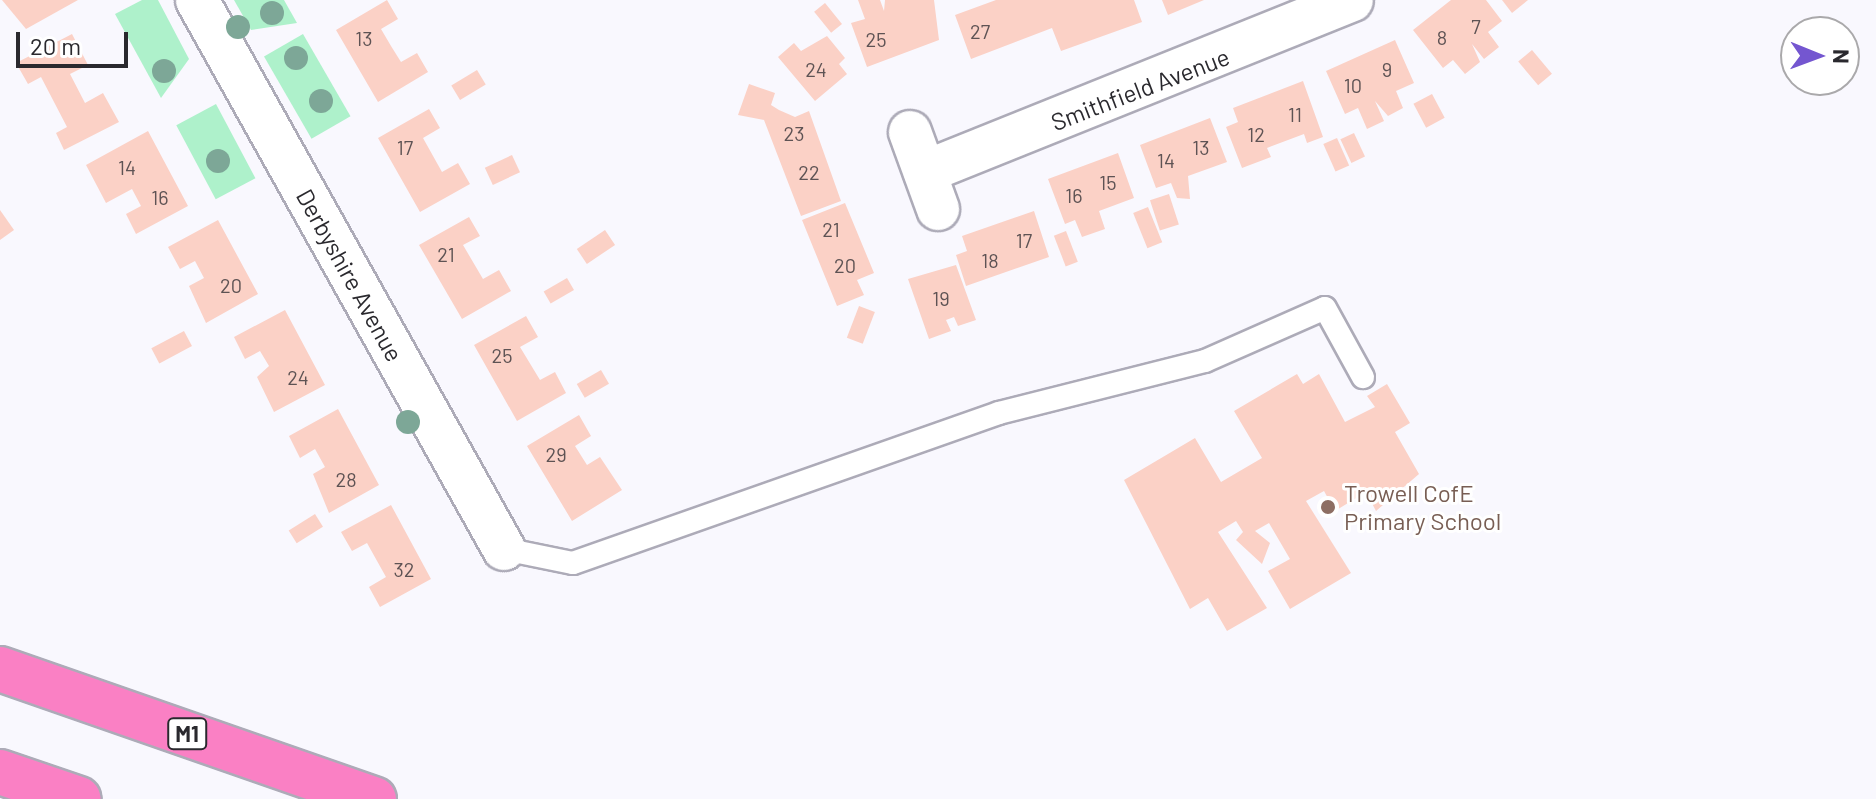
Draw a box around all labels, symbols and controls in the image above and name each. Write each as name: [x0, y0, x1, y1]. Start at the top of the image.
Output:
house number: 7: [1471, 14, 1481, 38]
scale bar: [20, 16, 132, 66]
north arrow: [1780, 16, 1860, 96]
house number: 27: [970, 19, 990, 43]
house number: 8: [1437, 25, 1447, 49]
house number: 13: [355, 26, 373, 50]
house number: 25: [866, 27, 886, 51]
text: 20 m: [30, 31, 81, 60]
street label: Smithfield Avenue: [1047, 42, 1233, 136]
text: N: [1829, 49, 1855, 64]
house number: 24: [805, 57, 827, 81]
house number: 9: [1382, 57, 1392, 81]
house number: 10: [1344, 73, 1362, 97]
house number: 11: [1288, 102, 1302, 126]
house number: 23: [784, 121, 804, 145]
house number: 12: [1247, 122, 1265, 146]
house number: 17: [397, 135, 413, 159]
house number: 13: [1192, 135, 1210, 159]
house number: 14: [1157, 148, 1175, 172]
house number: 14: [118, 155, 136, 179]
house number: 22: [798, 160, 820, 184]
house number: 15: [1099, 170, 1117, 194]
house number: 16: [1065, 183, 1083, 207]
street label: Derbyshire Avenue: [291, 184, 409, 366]
house number: 16: [151, 185, 169, 209]
house number: 21: [822, 217, 840, 241]
house number: 17: [1016, 228, 1032, 252]
house number: 21: [437, 242, 455, 266]
house number: 18: [981, 248, 999, 272]
house number: 20: [834, 253, 856, 277]
house number: 20: [220, 273, 242, 297]
house number: 19: [932, 286, 950, 310]
house number: 25: [492, 343, 512, 367]
house number: 24: [287, 365, 309, 389]
house number: 29: [545, 442, 567, 466]
house number: 28: [335, 467, 357, 491]
place label: Trowell CofE Primary School: [1344, 479, 1501, 535]
marker: Trowell CofE Primary School: [1319, 498, 1337, 516]
house number: 32: [393, 557, 415, 581]
road number: M1: [167, 716, 207, 752]

